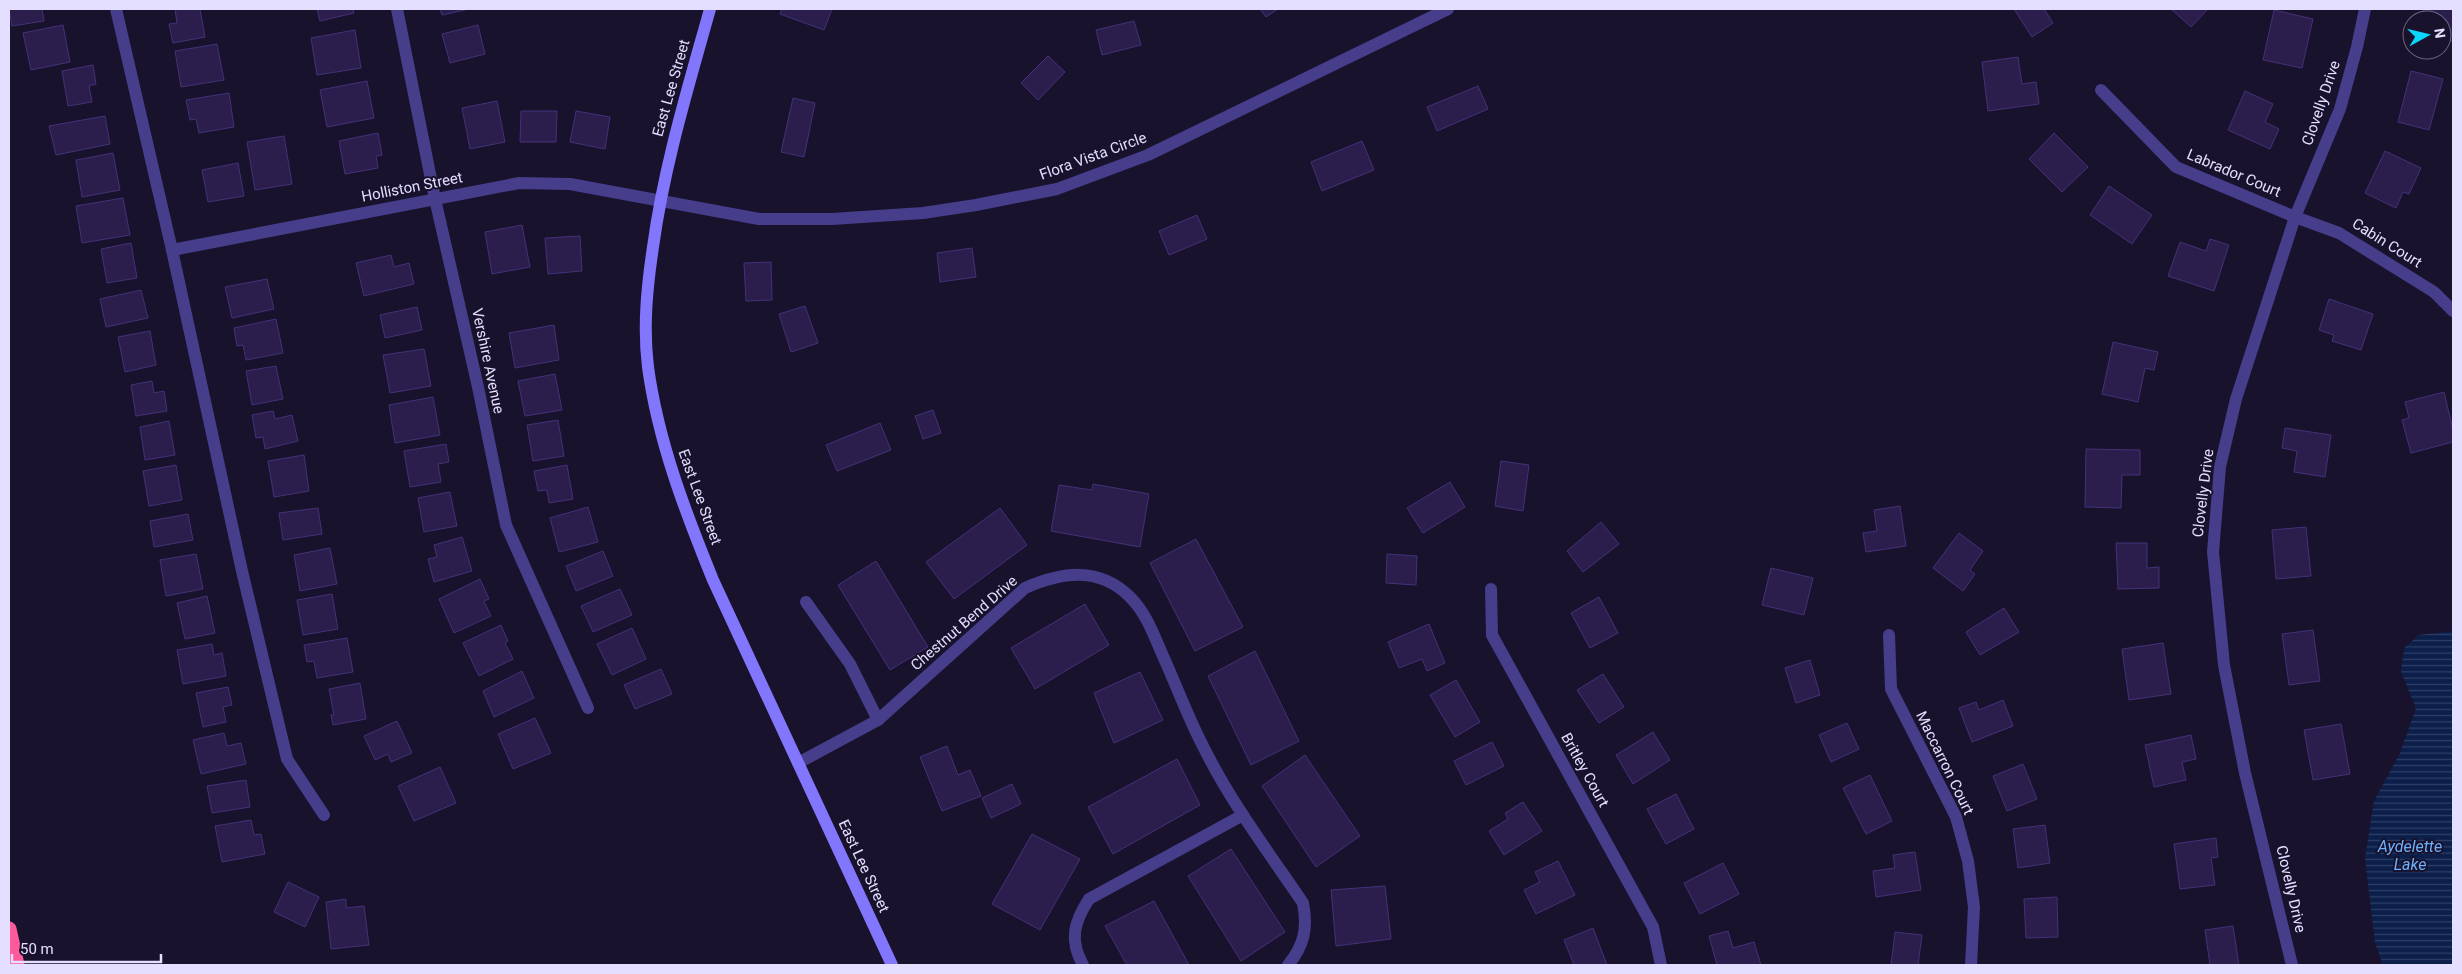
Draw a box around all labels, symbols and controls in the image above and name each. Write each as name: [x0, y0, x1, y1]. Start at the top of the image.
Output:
north arrow: [2402, 10, 2452, 60]
text: N: [2431, 27, 2448, 39]
street label: East Lee Street: [649, 37, 694, 139]
street label: Clovelly Drive: [2298, 58, 2344, 148]
street label: Flora Vista Circle: [1037, 128, 1149, 184]
street label: Labrador Court: [2184, 145, 2284, 201]
street label: Holliston Street: [360, 168, 464, 206]
street label: Cabin Court: [2349, 214, 2425, 272]
street label: Vershire Avenue: [468, 307, 508, 416]
street label: East Lee Street: [674, 447, 726, 547]
street label: Clovelly Drive: [2189, 448, 2217, 538]
street label: Chestnut Bend Drive: [907, 572, 1021, 674]
street label: Maccarron Court: [1912, 708, 1978, 818]
street label: Britley Court: [1557, 730, 1613, 810]
street label: East Lee Street: [835, 817, 893, 915]
water label: Aydelette Lake: [2377, 837, 2442, 874]
street label: Clovelly Drive: [2272, 844, 2310, 934]
scale bar: [12, 932, 161, 964]
text: 50 m: [20, 940, 54, 958]

